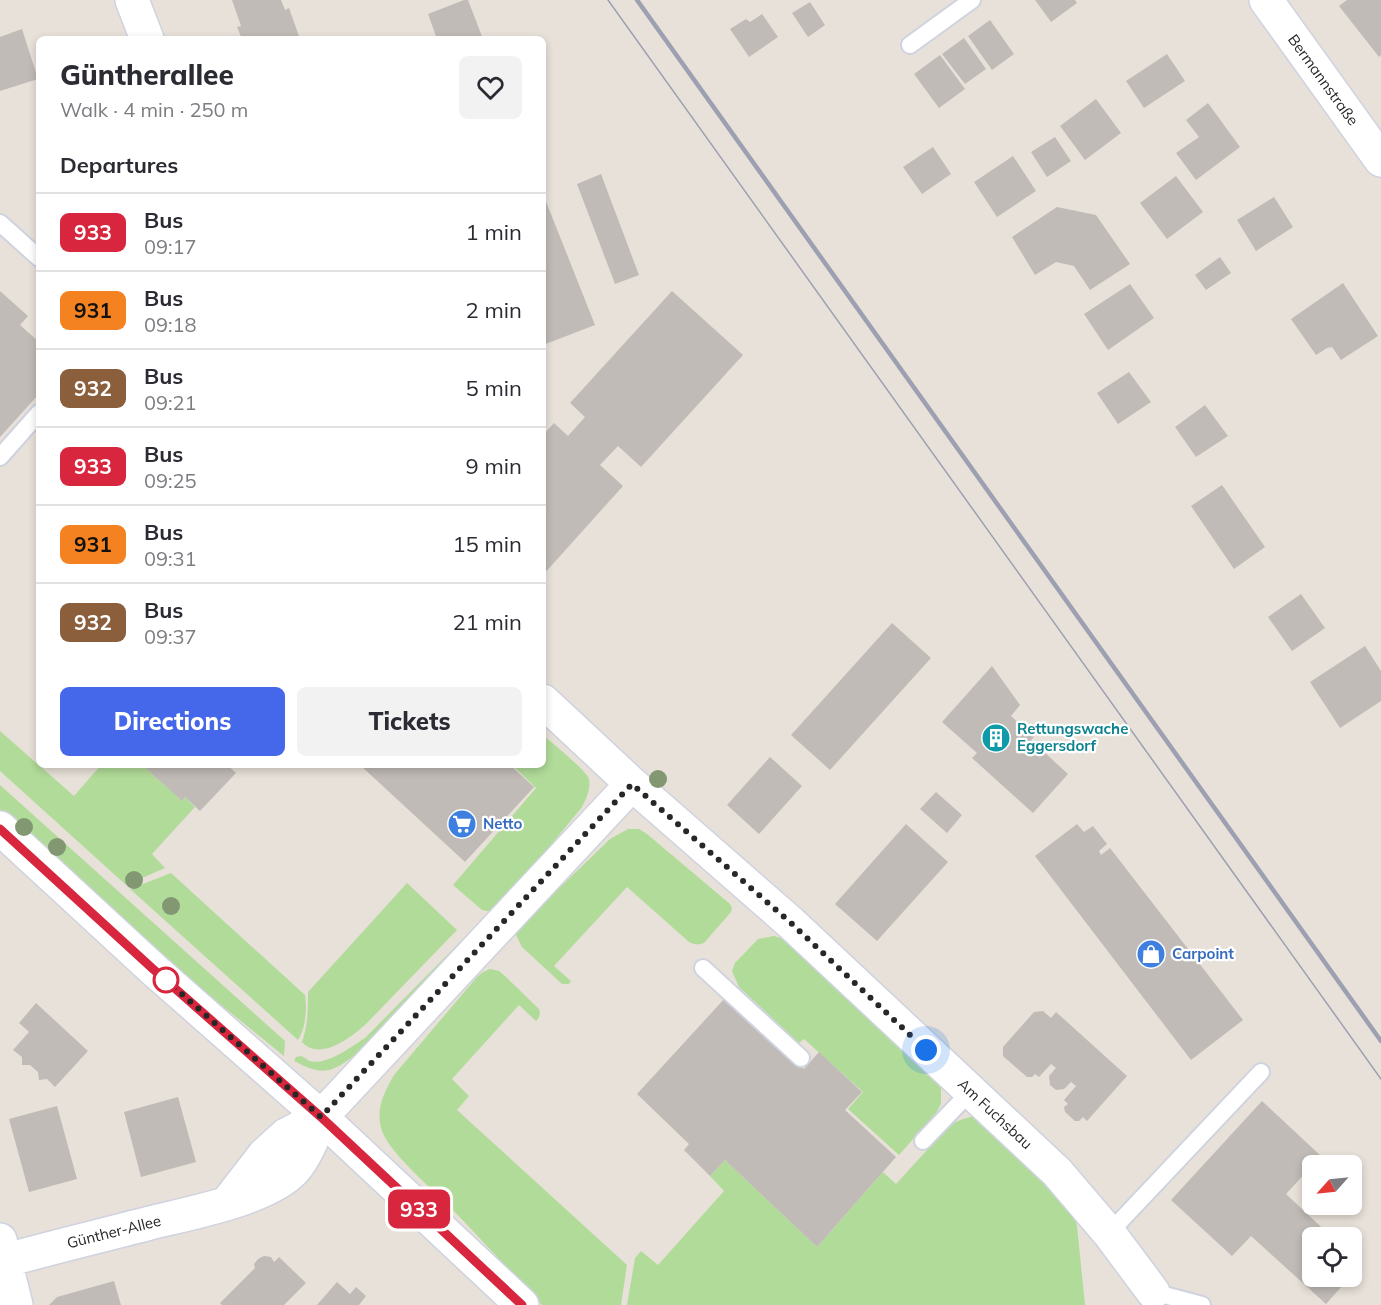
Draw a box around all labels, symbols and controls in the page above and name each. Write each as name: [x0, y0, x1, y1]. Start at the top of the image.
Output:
street label: Bermannstraße: [1284, 30, 1363, 129]
button: heart: [459, 56, 522, 119]
text: Güntherallee: [60, 57, 234, 92]
text: Walk · 4 min · 250 m: [60, 97, 248, 122]
text: Departures: [60, 151, 178, 179]
text: Bus: [144, 206, 183, 234]
text: 1 min: [466, 218, 522, 246]
text: 933: [74, 219, 112, 245]
text: 09:17: [144, 234, 197, 259]
text: Bus: [144, 284, 183, 312]
text: 2 min: [466, 296, 522, 324]
text: 931: [74, 297, 112, 323]
text: 09:18: [144, 312, 197, 337]
text: Bus: [144, 362, 183, 390]
text: 5 min: [466, 374, 522, 402]
text: 932: [74, 375, 112, 401]
text: 09:21: [144, 390, 197, 415]
text: Bus: [144, 440, 183, 468]
text: 9 min: [466, 452, 522, 480]
text: 933: [74, 453, 112, 479]
text: 09:25: [144, 468, 197, 493]
text: Bus: [144, 518, 183, 546]
text: 15 min: [452, 530, 522, 558]
text: 931: [74, 531, 112, 557]
text: 09:31: [144, 546, 197, 571]
text: Bus: [144, 596, 183, 624]
text: 21 min: [452, 608, 522, 636]
text: 932: [74, 609, 112, 635]
text: 09:37: [144, 624, 197, 649]
button: Directions: [60, 687, 285, 756]
button: Tickets: [297, 687, 522, 756]
place label: Rettungswache Eggersdorf: [1017, 719, 1128, 755]
building icon: Rettungswache Eggersdorf: [980, 722, 1012, 754]
supermarket icon: Netto: [446, 808, 478, 840]
place label: Netto: [483, 814, 522, 833]
shop icon: Carpoint: [1135, 938, 1167, 970]
place label: Carpoint: [1172, 944, 1234, 963]
unlabelled marker: [153, 967, 179, 993]
your location: [911, 1035, 941, 1065]
street label: Am Fuchsbau: [954, 1074, 1037, 1153]
north arrow: [1302, 1155, 1362, 1215]
map controls: [1302, 1155, 1362, 1287]
line badge: 933: [384, 1190, 454, 1228]
text: 933: [400, 1196, 438, 1222]
street label: Günther-Allee: [65, 1211, 163, 1252]
button: locate: [1302, 1227, 1362, 1287]

